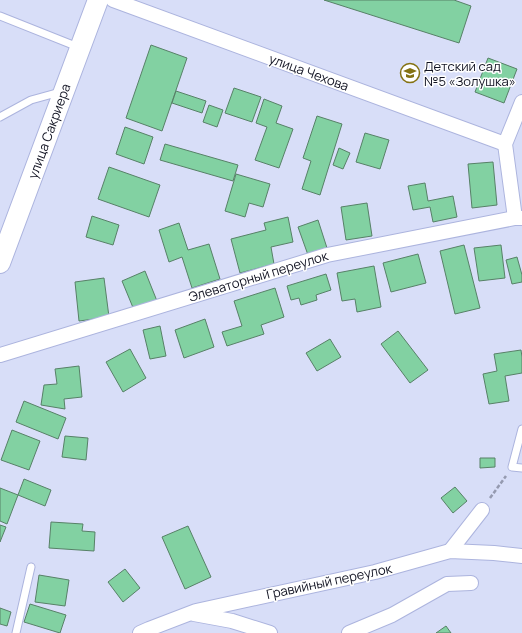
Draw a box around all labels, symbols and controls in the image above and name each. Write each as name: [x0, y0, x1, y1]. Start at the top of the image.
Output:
street label: улица Чехова: [267, 49, 351, 95]
place label: Детский сад №5 «Золушка»: [424, 57, 516, 90]
school or university icon: Детский сад №5 «Золушка»: [399, 62, 421, 84]
street label: улица Сакриера: [23, 81, 75, 181]
street label: Элеваторный переулок: [186, 246, 330, 306]
street label: Гравийный переулок: [265, 559, 394, 603]

